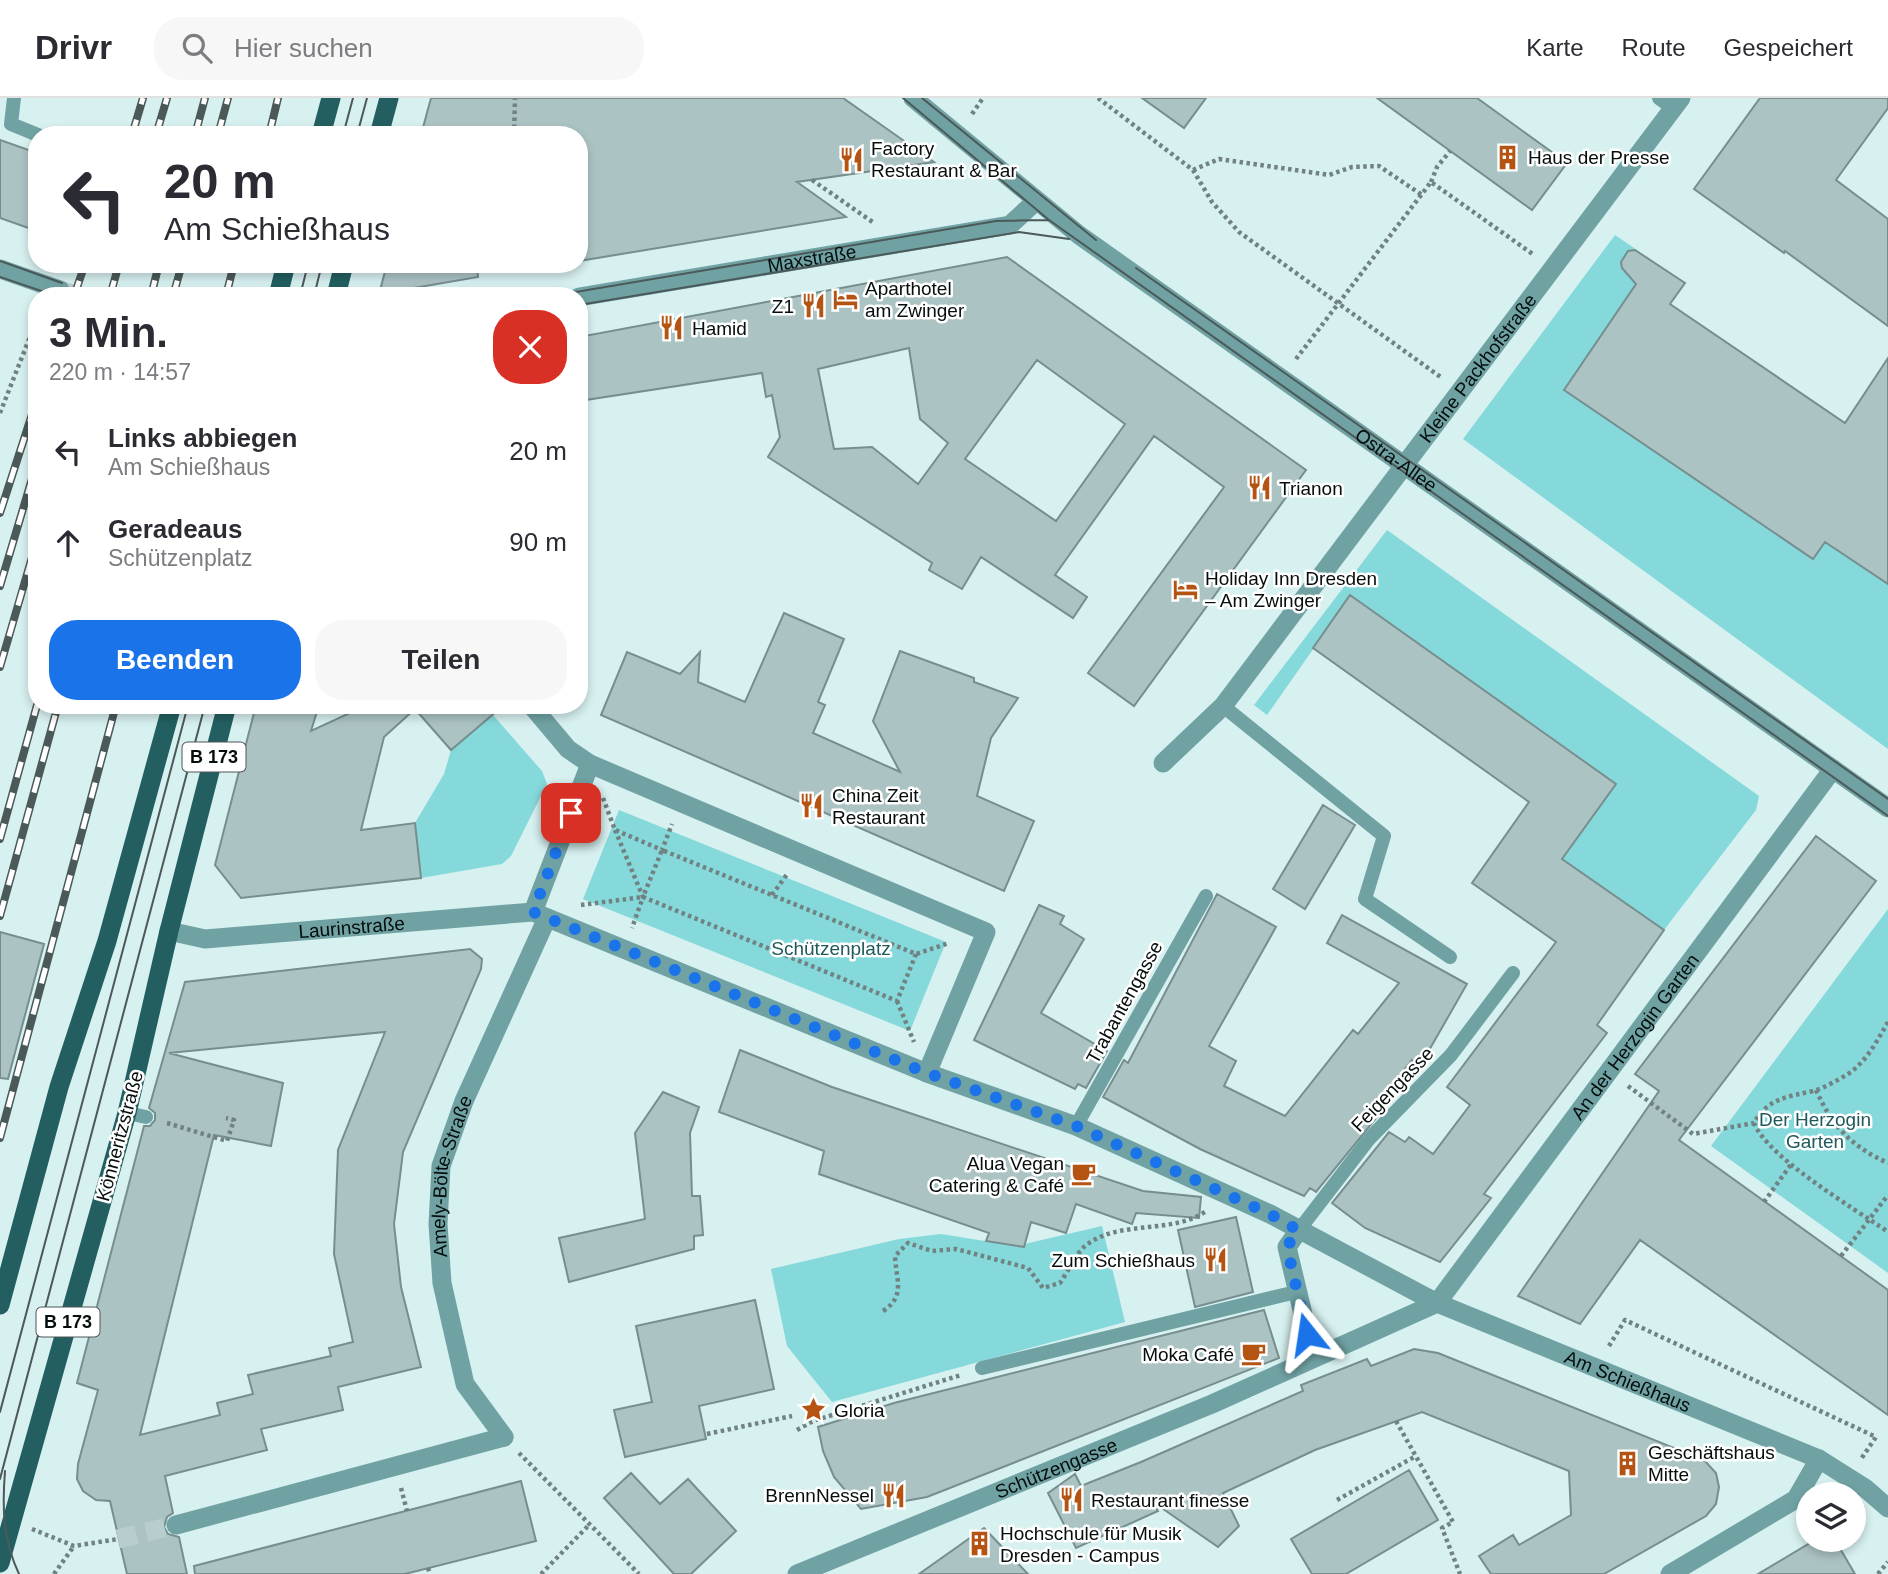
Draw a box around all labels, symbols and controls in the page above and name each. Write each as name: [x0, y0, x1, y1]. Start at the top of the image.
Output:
search box: [154, 17, 644, 80]
text: Drivr: [35, 29, 112, 66]
icon: search: [178, 29, 216, 67]
text: Hier suchen: [234, 33, 373, 63]
text: Karte: [1526, 34, 1584, 61]
text: Route: [1622, 34, 1686, 61]
text: Gespeichert: [1724, 34, 1853, 61]
place label: Factory Restaurant & Bar: [871, 138, 1017, 181]
building icon: Haus der Presse: [1494, 143, 1522, 171]
restaurant icon: Factory Restaurant & Bar: [837, 145, 865, 173]
place label: Haus der Presse: [1528, 147, 1670, 168]
icon: left: [49, 154, 140, 245]
text: 20 m: [164, 154, 276, 208]
text: Am Schießhaus: [164, 211, 390, 247]
street label: Maxstraße: [766, 241, 858, 276]
place label: Aparthotel am Zwinger: [865, 278, 965, 321]
hotel icon: Aparthotel am Zwinger: [831, 285, 859, 313]
street label: Kleine Packhofstraße: [1415, 290, 1541, 447]
restaurant icon: Z1: [800, 292, 828, 320]
place label: Z1: [772, 296, 794, 317]
text: 3 Min.: [49, 309, 168, 356]
button: close: [493, 310, 567, 384]
restaurant icon: Hamid: [658, 314, 686, 342]
place label: Hamid: [692, 318, 747, 339]
text: 220 m · 14:57: [49, 359, 191, 385]
text: Links abbiegen: [108, 423, 297, 453]
street label: Ostra-Allee: [1351, 424, 1441, 496]
icon: left: [49, 433, 87, 471]
text: 20 m: [509, 436, 567, 466]
text: Am Schießhaus: [108, 454, 270, 480]
restaurant icon: Trianon: [1245, 474, 1273, 502]
place label: Trianon: [1279, 478, 1343, 499]
text: Geradeaus: [108, 514, 242, 544]
icon: ahead: [49, 524, 87, 562]
text: 90 m: [509, 527, 567, 557]
text: Schützenplatz: [108, 545, 252, 571]
place label: Holiday Inn Dresden – Am Zwinger: [1205, 568, 1377, 611]
hotel icon: Holiday Inn Dresden – Am Zwinger: [1171, 575, 1199, 603]
button: Beenden: [49, 620, 301, 700]
button: Teilen: [315, 620, 567, 700]
road number: B 173: [182, 742, 246, 772]
pin: [541, 783, 601, 843]
place label: China Zeit Restaurant: [832, 785, 926, 828]
restaurant icon: China Zeit Restaurant: [798, 792, 826, 820]
icon: arrive: [552, 794, 590, 832]
street label: Laurinstraße: [298, 913, 406, 942]
street label: Trabantengasse: [1082, 937, 1167, 1067]
park label: Schützenplatz: [771, 938, 891, 959]
street label: An der Herzogin Garten: [1567, 950, 1703, 1124]
street label: Feigengasse: [1347, 1043, 1438, 1136]
street label: Könneritzstraße: [92, 1069, 147, 1204]
street label: Amely-Bölte-Straße: [428, 1092, 476, 1258]
park label: Der Herzogin Garten: [1759, 1109, 1871, 1152]
place label: Alua Vegan Catering & Café: [929, 1153, 1064, 1196]
cafe icon: Alua Vegan Catering & Café: [1070, 1160, 1098, 1188]
restaurant icon: Zum Schießhaus: [1201, 1246, 1229, 1274]
place label: Zum Schießhaus: [1051, 1250, 1195, 1271]
position arrow: [1270, 1297, 1344, 1371]
road number: B 173: [36, 1308, 100, 1336]
cafe icon: Moka Café: [1240, 1340, 1268, 1368]
place label: Moka Café: [1142, 1344, 1234, 1365]
street label: Am Schießhaus: [1561, 1346, 1694, 1416]
place icon: Gloria: [800, 1396, 828, 1424]
place label: Gloria: [834, 1400, 885, 1421]
street label: Schützengasse: [992, 1434, 1120, 1503]
place label: Geschäftshaus Mitte: [1648, 1442, 1775, 1485]
building icon: Geschäftshaus Mitte: [1614, 1449, 1642, 1477]
restaurant icon: BrennNessel: [880, 1481, 908, 1509]
map controls: [1796, 1482, 1866, 1552]
button: layers: [1796, 1482, 1866, 1552]
place label: BrennNessel: [765, 1485, 874, 1506]
restaurant icon: Restaurant finesse: [1057, 1486, 1085, 1514]
place label: Restaurant finesse: [1091, 1490, 1249, 1511]
place label: Hochschule für Musik Dresden - Campus: [1000, 1523, 1182, 1566]
building icon: Hochschule für Musik Dresden - Campus: [966, 1530, 994, 1558]

